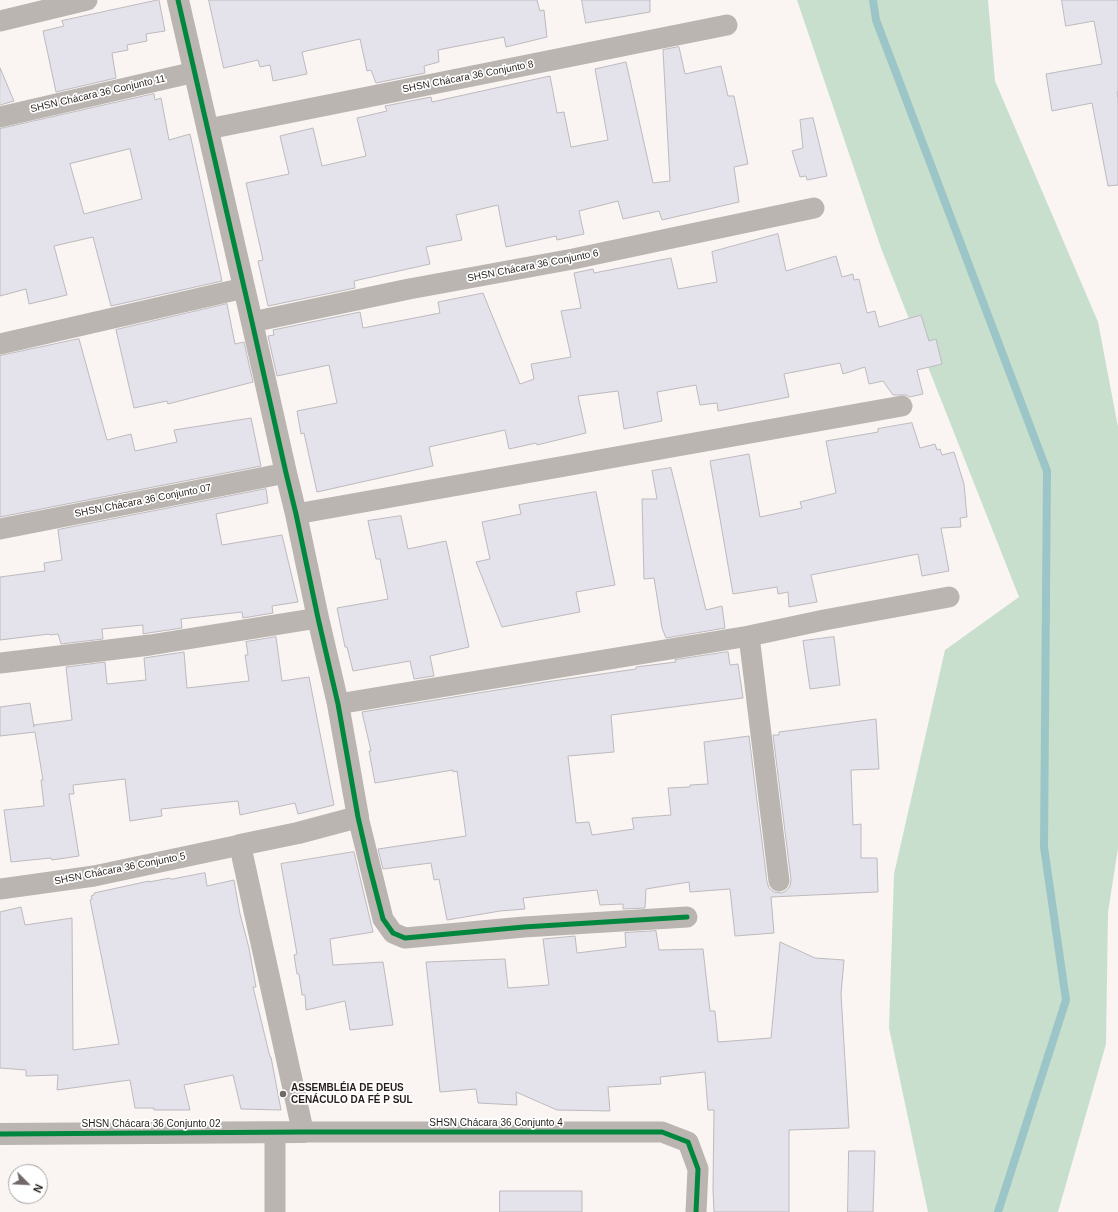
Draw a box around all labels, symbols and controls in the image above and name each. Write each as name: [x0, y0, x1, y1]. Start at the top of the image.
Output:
street label: SHSN Chácara 36 Conjunto 8: [401, 58, 535, 96]
street label: SHSN Chácara 36 Conjunto 11: [29, 73, 167, 115]
street label: SHSN Chácara 36 Conjunto 6: [466, 247, 600, 285]
street label: SHSN Chácara 36 Conjunto 07: [74, 482, 212, 520]
street label: SHSN Chácara 36 Conjunto 5: [53, 850, 187, 888]
place label: ASSEMBLÉIA DE DEUS CENÁCULO DA FÉ P SUL: [291, 1082, 413, 1106]
marker: ASSEMBLÉIA DE DEUS CENÁCULO DA FÉ P SUL: [278, 1089, 288, 1099]
street label: SHSN Chácara 36 Conjunto 4: [429, 1117, 563, 1129]
street label: SHSN Chácara 36 Conjunto 02: [82, 1118, 220, 1130]
north arrow: [8, 1164, 48, 1204]
text: N: [31, 1182, 45, 1195]

